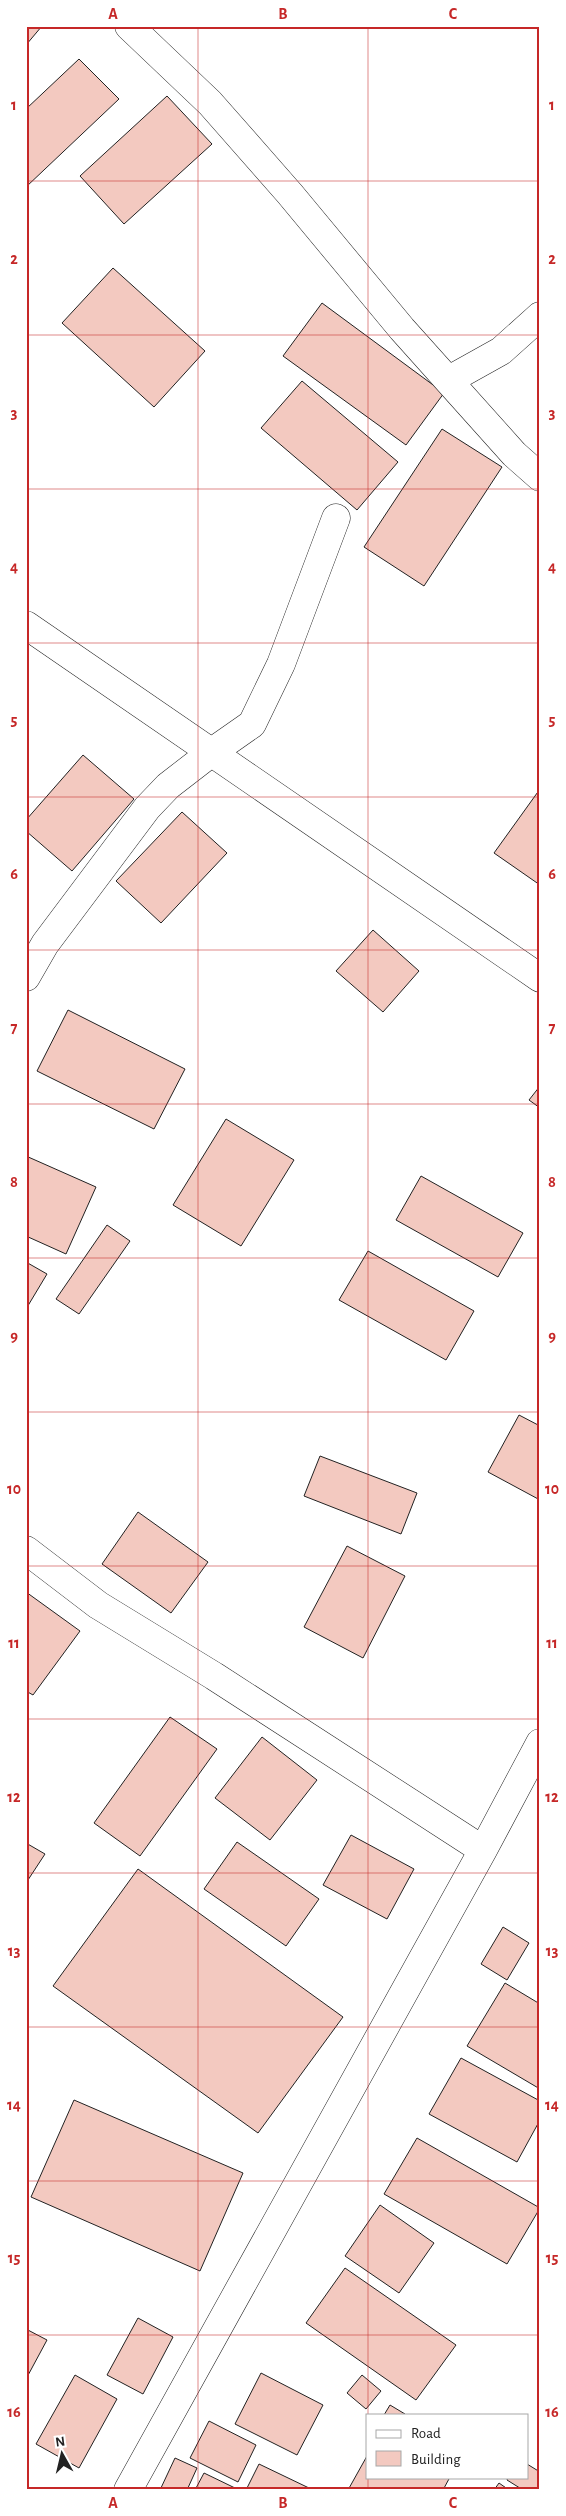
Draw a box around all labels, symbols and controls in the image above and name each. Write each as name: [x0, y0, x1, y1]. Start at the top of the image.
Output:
text: A: [108, 6, 118, 22]
text: B: [278, 6, 288, 22]
text: C: [449, 6, 458, 22]
text: 1: [11, 97, 17, 113]
text: 1: [549, 97, 555, 113]
text: 2: [10, 251, 18, 267]
text: 2: [548, 251, 556, 267]
text: 3: [11, 405, 18, 421]
text: 3: [549, 405, 556, 421]
text: 4: [10, 559, 18, 575]
text: 4: [548, 559, 556, 575]
text: 5: [11, 712, 18, 728]
text: 5: [549, 712, 556, 728]
text: 6: [10, 866, 18, 882]
text: 6: [548, 866, 556, 882]
text: 7: [11, 1020, 18, 1036]
text: 7: [549, 1020, 556, 1036]
text: 8: [10, 1174, 18, 1190]
text: 8: [548, 1174, 556, 1190]
text: 9: [10, 1328, 18, 1344]
text: 9: [548, 1328, 556, 1344]
text: 10: [7, 1481, 21, 1497]
text: 10: [545, 1481, 559, 1497]
text: 11: [8, 1635, 20, 1651]
text: 11: [546, 1635, 558, 1651]
text: 12: [7, 1789, 21, 1805]
text: 12: [545, 1789, 559, 1805]
text: 13: [8, 1943, 20, 1959]
text: 13: [546, 1943, 558, 1959]
text: 14: [7, 2097, 21, 2113]
text: 14: [545, 2097, 559, 2113]
text: 15: [8, 2250, 20, 2266]
text: 15: [546, 2250, 558, 2266]
text: 16: [7, 2404, 21, 2420]
text: 16: [545, 2404, 559, 2420]
legend: [366, 2414, 528, 2478]
text: Road: [411, 2426, 441, 2441]
north arrow: [38, 2428, 88, 2478]
text: N: [55, 2435, 66, 2450]
text: Building: [411, 2452, 461, 2467]
text: A: [108, 2495, 118, 2511]
text: B: [278, 2495, 288, 2511]
text: C: [449, 2495, 458, 2511]

